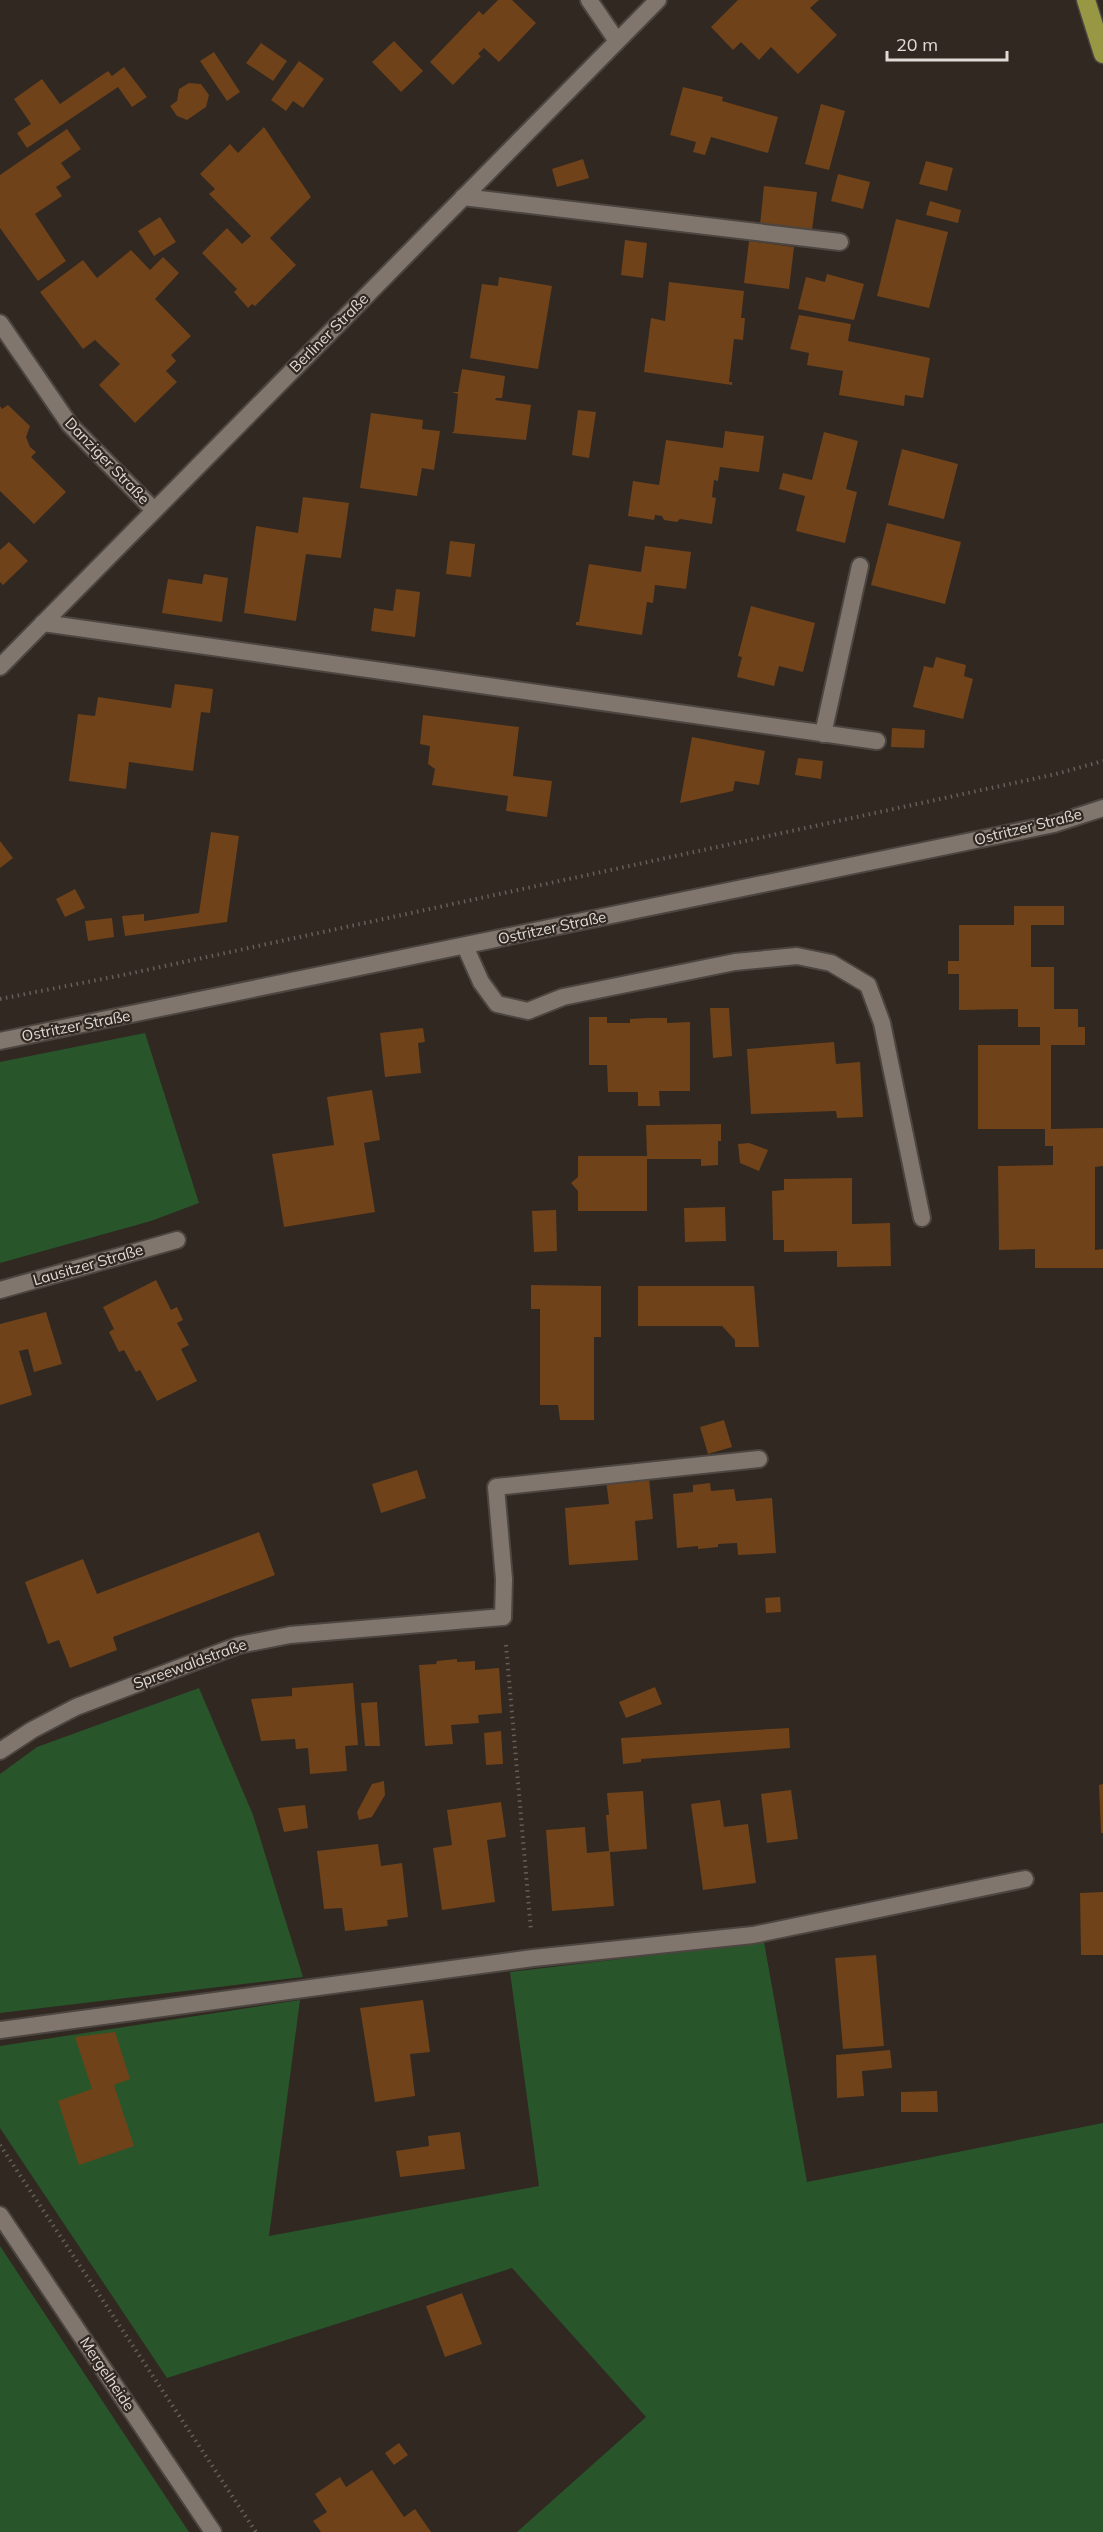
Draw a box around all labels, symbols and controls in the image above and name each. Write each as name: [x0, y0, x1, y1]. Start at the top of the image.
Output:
scale bar: [887, 24, 1007, 62]
text: 20 m: [896, 33, 938, 56]
street label: Berliner Straße: [285, 289, 372, 376]
street label: Danziger Straße: [61, 413, 154, 508]
street label: Ostritzer Straße: [972, 804, 1084, 849]
street label: Ostritzer Straße: [496, 907, 608, 948]
street label: Ostritzer Straße: [20, 1006, 132, 1045]
street label: Lausitzer Straße: [31, 1240, 145, 1289]
street label: Spreewaldstraße: [131, 1634, 249, 1693]
street label: Mergelheide: [76, 2333, 139, 2414]

